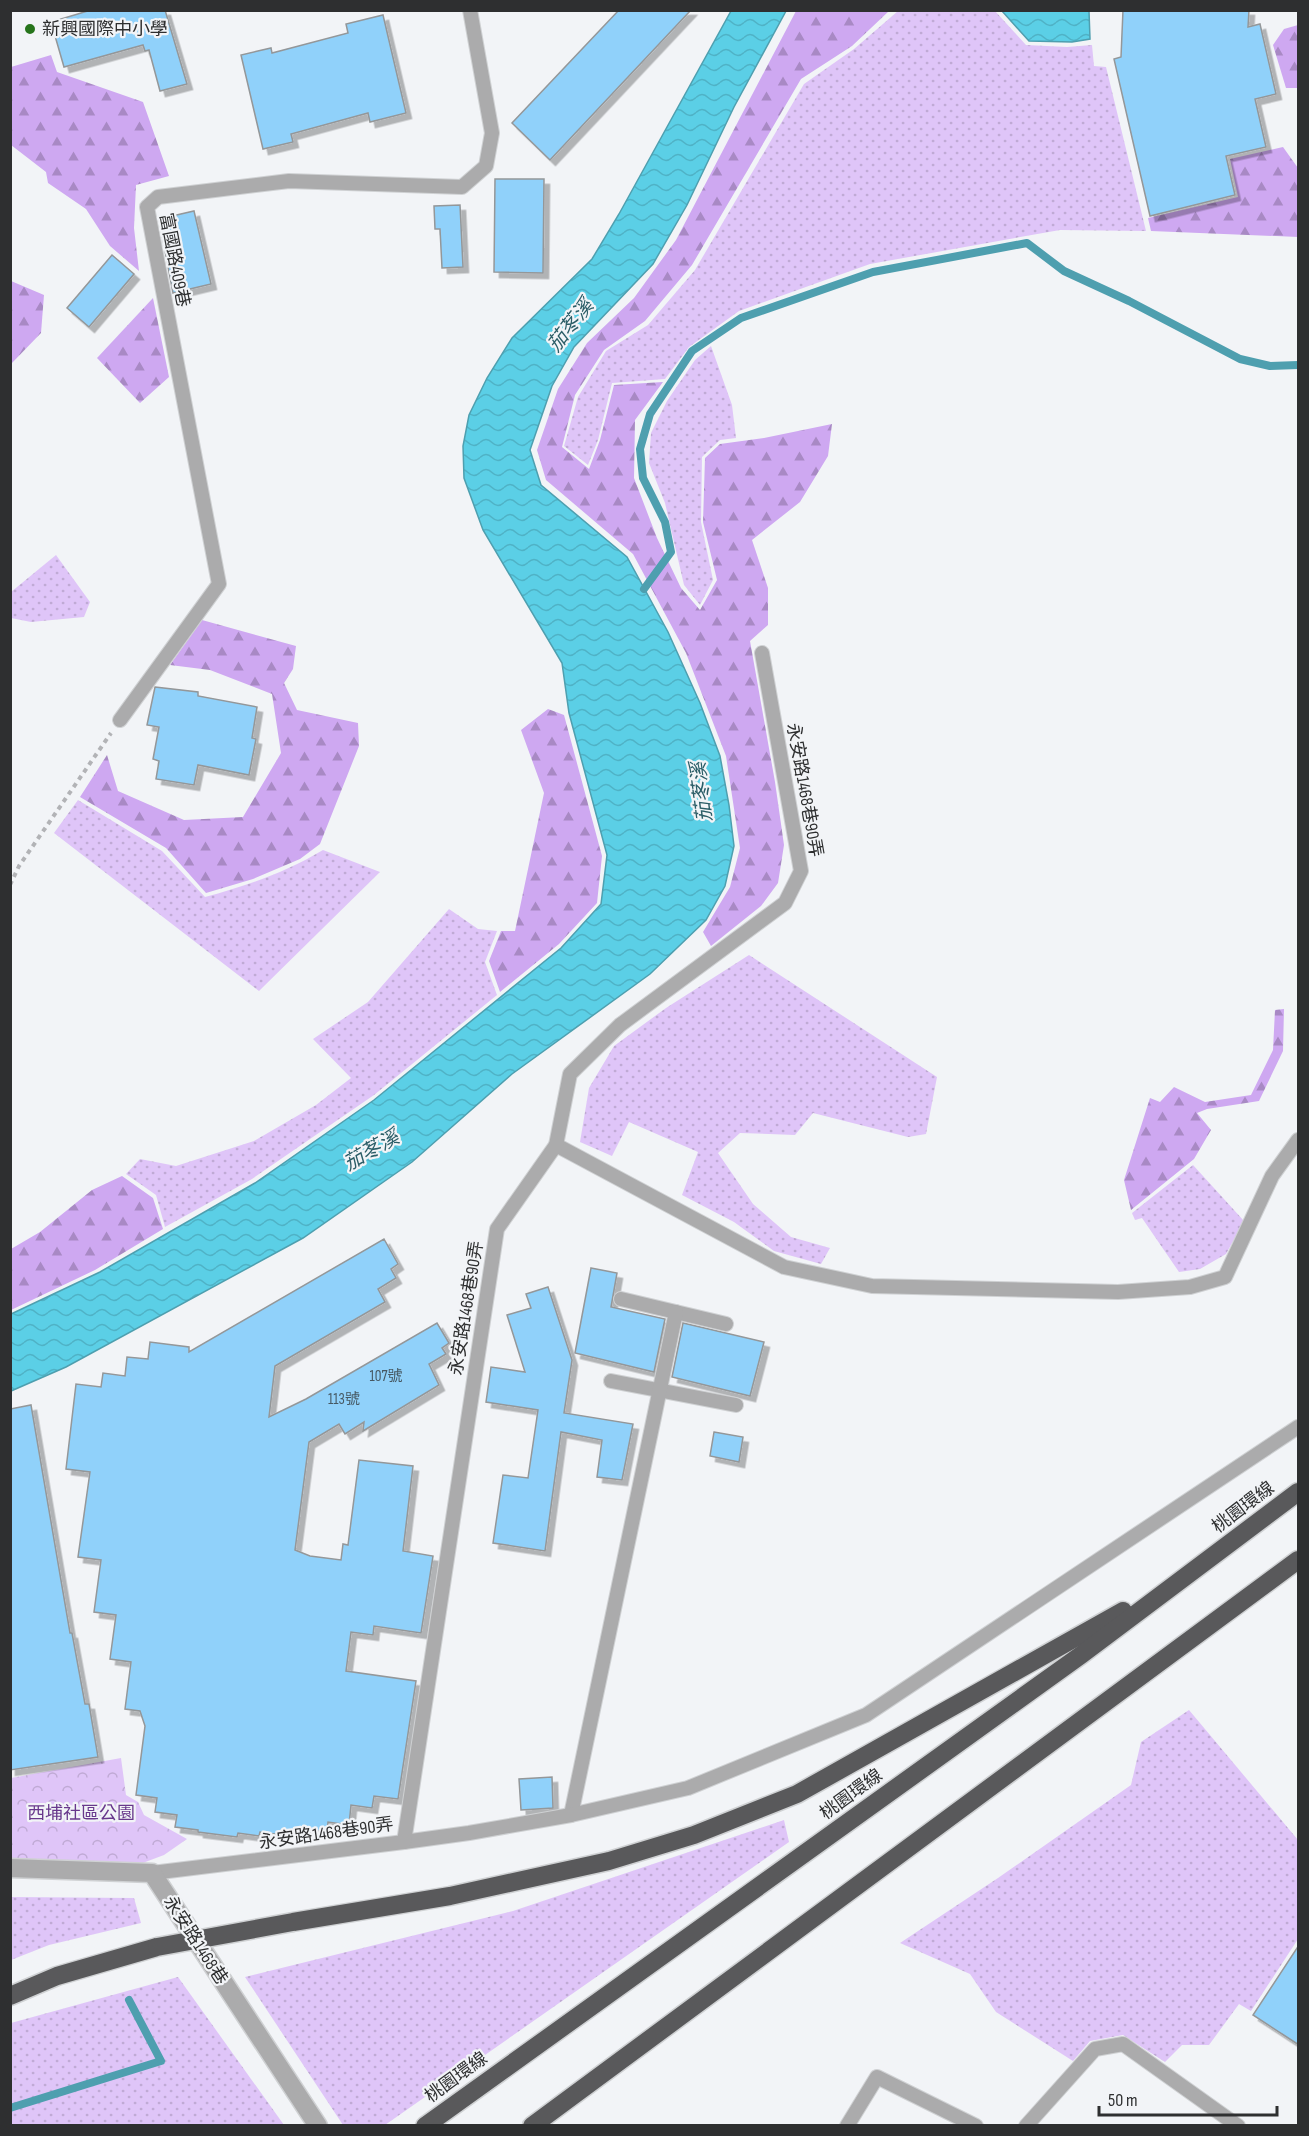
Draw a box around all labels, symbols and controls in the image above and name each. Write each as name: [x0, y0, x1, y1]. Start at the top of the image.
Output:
place label: 新興國際中小學: [42, 19, 168, 40]
marker: 新興國際中小學: [23, 22, 37, 36]
street label: 富國路409巷: [155, 211, 194, 309]
water label: 茄苳溪: [543, 292, 601, 357]
street label: 永安路1468巷90弄: [782, 721, 827, 859]
water label: 茄苳溪: [686, 758, 718, 823]
water label: 茄苳溪: [340, 1124, 406, 1176]
street label: 永安路1468巷90弄: [446, 1239, 487, 1377]
house number: 107號: [370, 1367, 402, 1386]
house number: 113號: [328, 1390, 360, 1409]
street label: 桃園環線: [1208, 1477, 1278, 1537]
street label: 桃園環線: [816, 1765, 887, 1824]
park label: 西埔社區公園: [27, 1803, 135, 1824]
street label: 永安路1468巷90弄: [257, 1814, 395, 1853]
street label: 永安路1468巷: [159, 1892, 232, 1989]
street label: 桃園環線: [421, 2048, 492, 2107]
scale bar: [1099, 2079, 1278, 2117]
text: 50 m: [1108, 2090, 1138, 2111]

